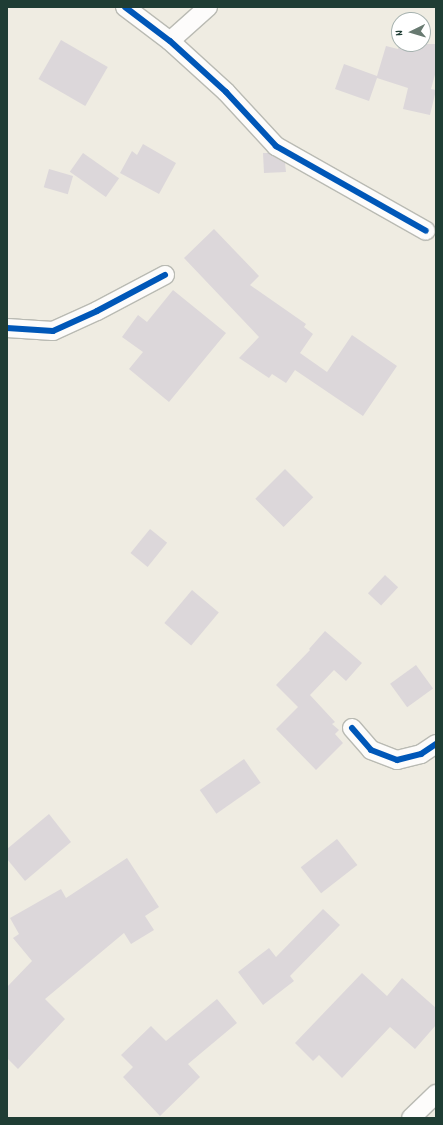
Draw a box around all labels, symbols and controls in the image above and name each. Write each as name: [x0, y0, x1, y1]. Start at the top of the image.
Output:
north arrow: [391, 12, 431, 52]
text: N: [392, 30, 408, 36]

